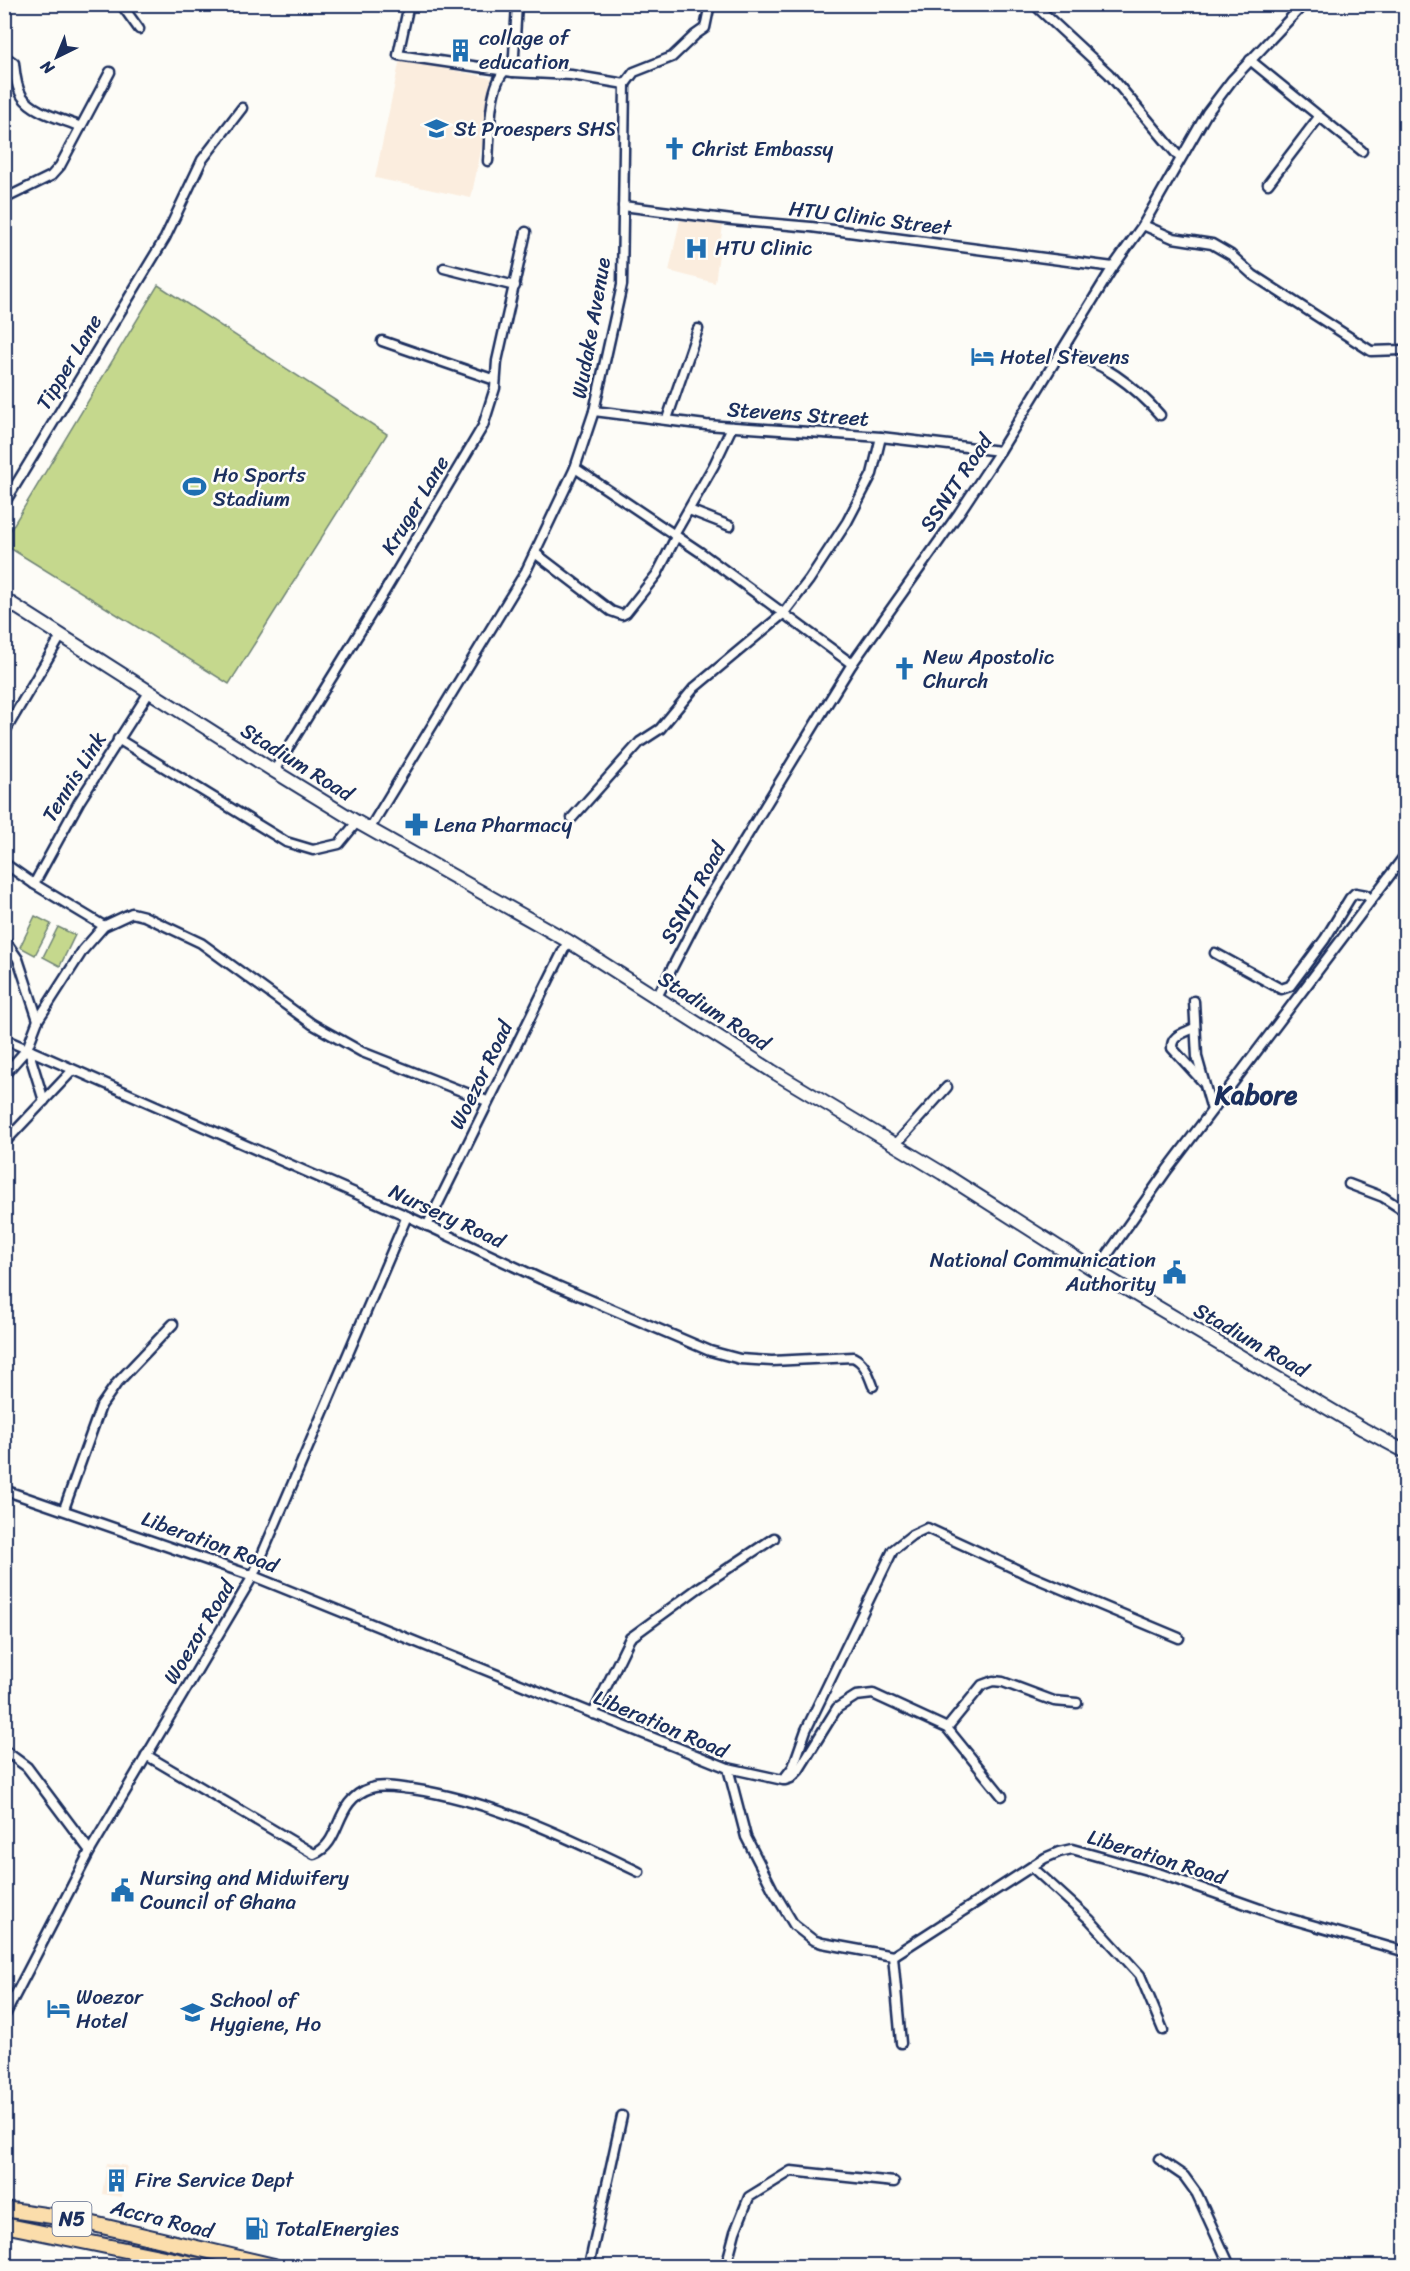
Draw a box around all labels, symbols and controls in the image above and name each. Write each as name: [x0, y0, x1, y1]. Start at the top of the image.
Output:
place label: collage of education: [479, 19, 572, 81]
north arrow: [27, 27, 87, 87]
building icon: collage of education: [448, 37, 474, 63]
text: N: [33, 53, 62, 83]
place label: St Proespers SHS: [454, 110, 616, 148]
school or university icon: St Proespers SHS: [423, 116, 449, 142]
place label: Christ Embassy: [692, 130, 834, 168]
church icon: Christ Embassy: [661, 136, 687, 162]
street label: HTU Clinic Street: [787, 189, 955, 247]
place label: HTU Clinic: [715, 229, 813, 267]
hospital icon: HTU Clinic: [684, 235, 710, 261]
street label: Wudake Avenue: [560, 254, 622, 402]
street label: Tipper Lane: [25, 306, 113, 418]
place label: Hotel Stevens: [1000, 338, 1130, 376]
hotel icon: Hotel Stevens: [969, 344, 995, 370]
street label: Stevens Street: [726, 390, 870, 438]
street label: SSNIT Road: [909, 425, 1004, 540]
street label: Kruger Lane: [370, 448, 460, 562]
place label: Ho Sports Stadium: [213, 456, 306, 518]
sports icon: Ho Sports Stadium: [182, 474, 208, 500]
place label: New Apostolic Church: [923, 638, 1055, 700]
church icon: New Apostolic Church: [892, 656, 918, 682]
street label: Stadium Road: [233, 712, 363, 813]
street label: Tennis Link: [31, 724, 117, 830]
place label: Lena Pharmacy: [434, 806, 572, 844]
pharmacy icon: Lena Pharmacy: [403, 812, 429, 838]
street label: SSNIT Road: [649, 833, 738, 951]
street label: Stadium Road: [650, 960, 779, 1063]
street label: Woezor Road: [438, 1012, 525, 1136]
district label: Kabore: [1214, 1071, 1297, 1119]
street label: Nursery Road: [383, 1172, 513, 1260]
place label: National Communication Authority: [930, 1241, 1156, 1303]
public building icon: National Communication Authority: [1161, 1259, 1187, 1285]
street label: Stadium Road: [1186, 1292, 1317, 1389]
street label: Liberation Road: [136, 1500, 286, 1585]
street label: Woezor Road: [153, 1570, 246, 1692]
street label: Liberation Road: [588, 1678, 736, 1770]
street label: Liberation Road: [1083, 1818, 1233, 1897]
place label: Nursing and Midwifery Council of Ghana: [140, 1859, 349, 1921]
public building icon: Nursing and Midwifery Council of Ghana: [109, 1877, 135, 1903]
place label: Woezor Hotel: [76, 1978, 144, 2040]
place label: School of Hygiene, Ho: [210, 1981, 321, 2043]
hotel icon: Woezor Hotel: [45, 1996, 71, 2022]
school or university icon: School of Hygiene, Ho: [179, 1999, 205, 2025]
place label: Fire Service Dept: [135, 2161, 295, 2199]
building icon: Fire Service Dept: [104, 2167, 130, 2193]
street label: Accra Road: [106, 2188, 219, 2251]
road number: N5: [52, 2202, 92, 2236]
place label: TotalEnergies: [275, 2210, 399, 2248]
fuel station icon: TotalEnergies: [244, 2216, 270, 2242]

